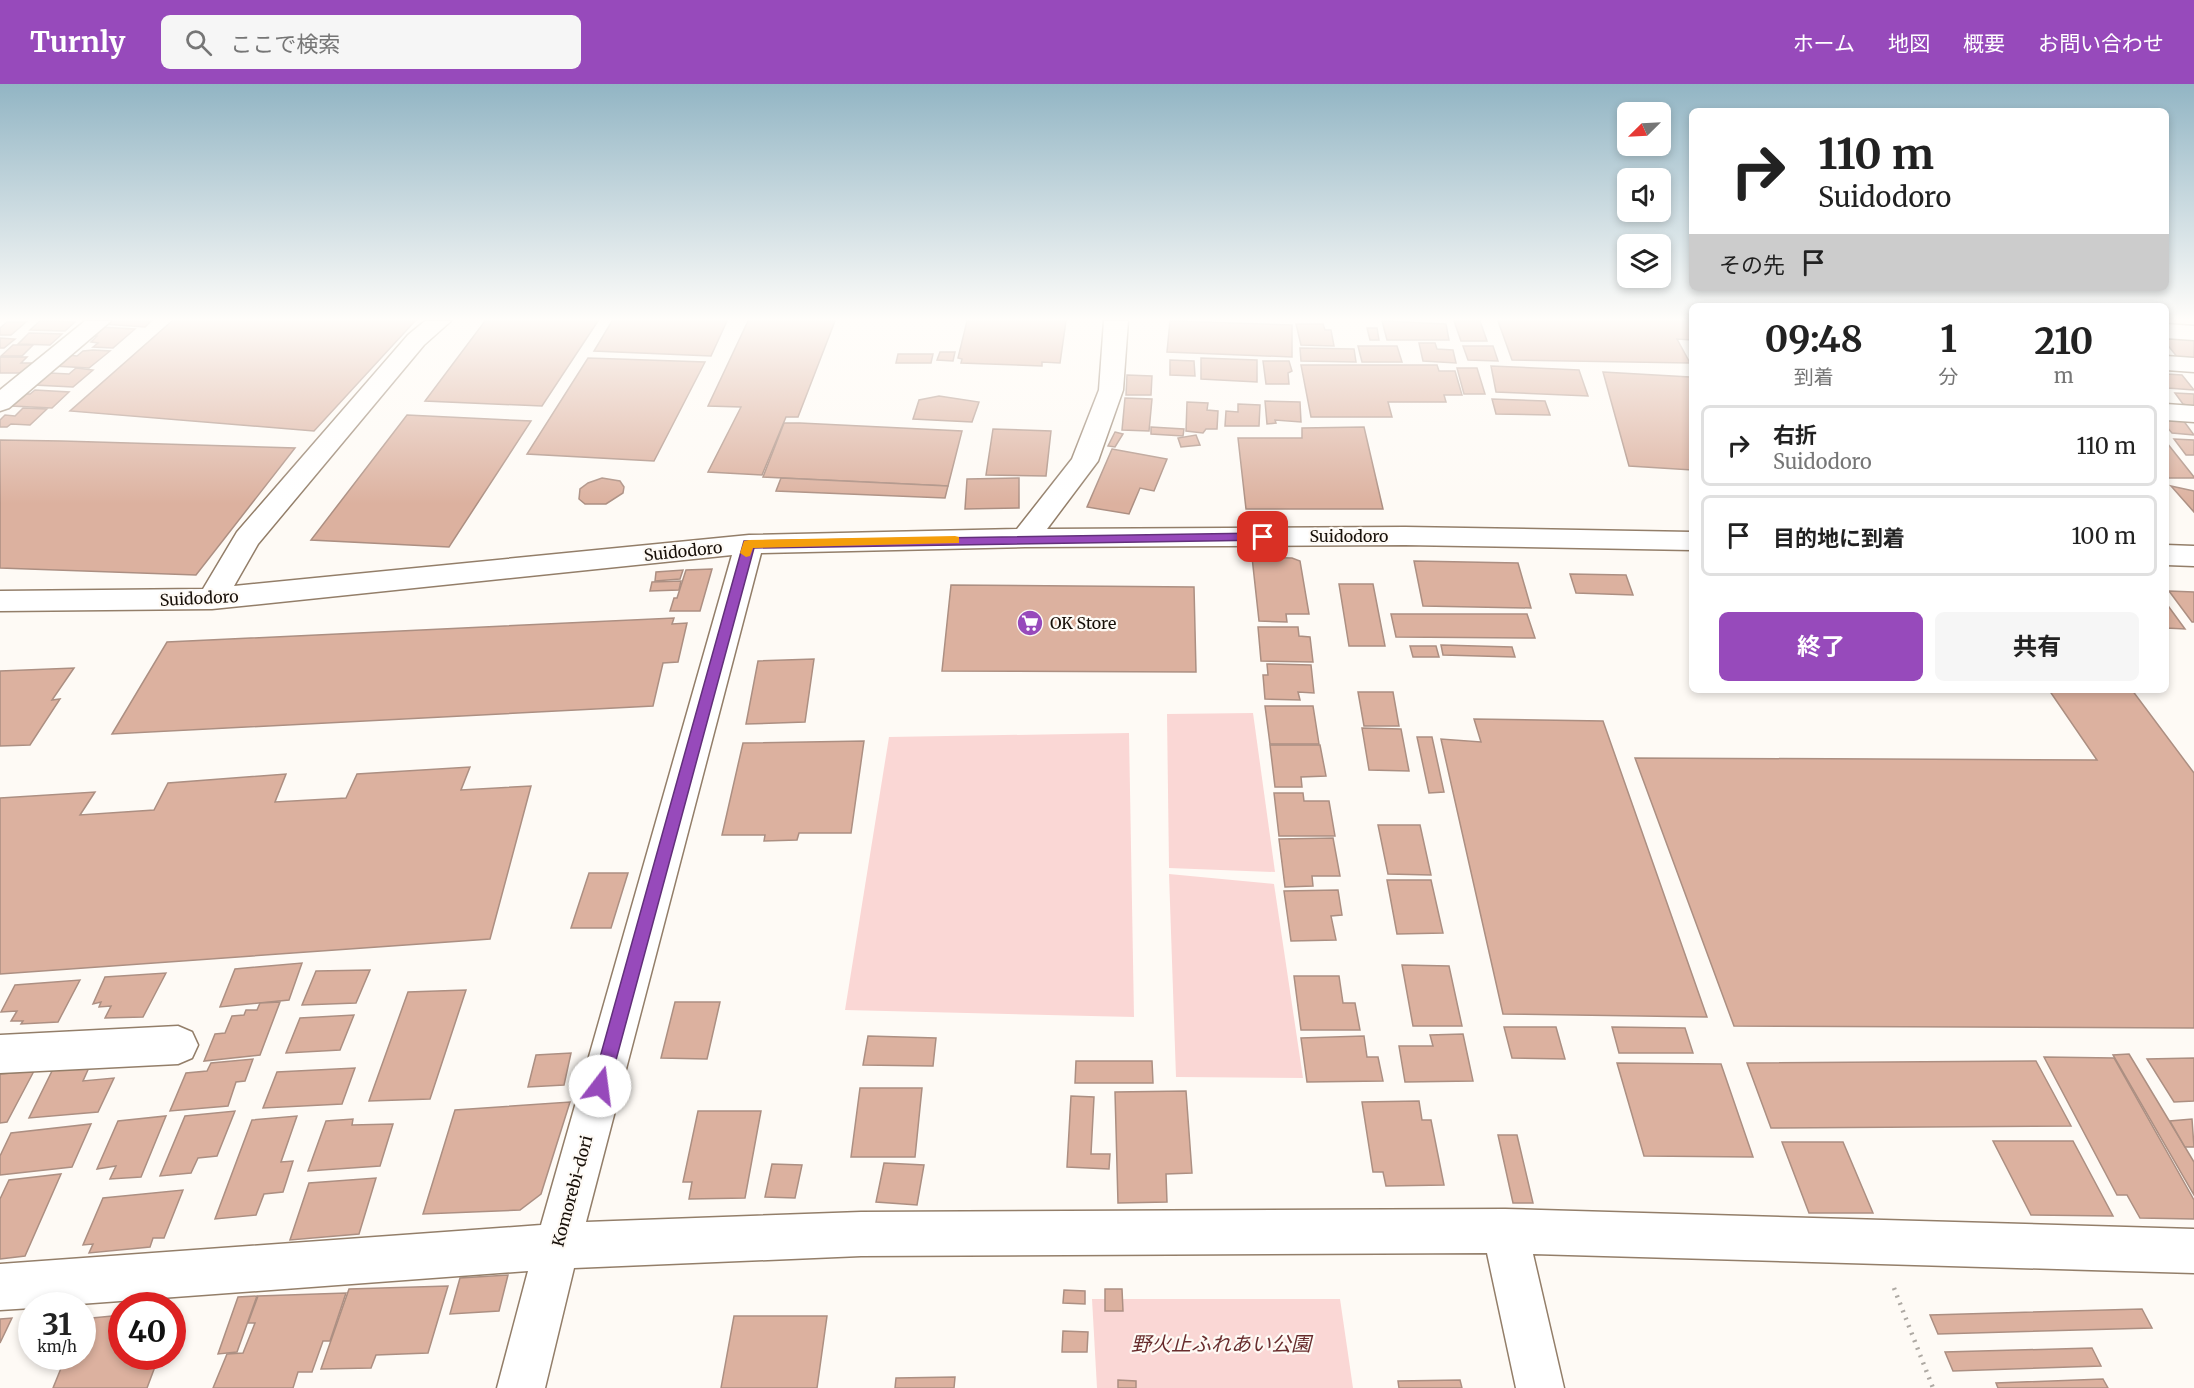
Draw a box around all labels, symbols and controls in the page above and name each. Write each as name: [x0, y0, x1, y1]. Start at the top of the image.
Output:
search box: [161, 15, 581, 69]
text: Turnly: [30, 24, 125, 60]
icon: search: [182, 26, 215, 59]
text: ここで検索: [230, 30, 340, 58]
text: ホーム: [1793, 30, 1855, 57]
text: 地図: [1888, 30, 1930, 57]
text: 概要: [1963, 30, 2005, 57]
text: お問い合わせ: [2038, 30, 2164, 57]
north arrow: [1617, 102, 1671, 156]
map controls: [1617, 102, 1671, 288]
text: 110 m: [1818, 128, 1934, 180]
icon: right: [1719, 132, 1797, 210]
button: sound: [1617, 168, 1671, 222]
text: Suidodoro: [1818, 180, 1951, 214]
button: layers: [1617, 234, 1671, 288]
icon: arrive: [1797, 246, 1830, 279]
text: その先: [1719, 251, 1785, 279]
text: 09:48: [1765, 317, 1863, 362]
text: 1: [1940, 317, 1957, 362]
text: 210: [2034, 319, 2093, 364]
text: m: [2054, 363, 2074, 388]
text: 到着: [1794, 364, 1834, 389]
text: 分: [1939, 364, 1959, 389]
text: 右折: [1773, 421, 1817, 449]
icon: right: [1722, 429, 1755, 462]
text: 110 m: [2077, 432, 2136, 460]
text: Suidodoro: [1773, 449, 1872, 474]
pin: [1237, 511, 1288, 562]
icon: arrive: [1722, 519, 1755, 552]
icon: arrive: [1246, 520, 1279, 553]
text: 100 m: [2071, 522, 2136, 550]
text: 目的地に到着: [1773, 524, 1905, 552]
street label: Suidodoro: [1310, 526, 1388, 546]
street label: Suidodoro: [643, 537, 723, 565]
street label: Suidodoro: [159, 586, 239, 610]
supermarket icon: OK Store: [1015, 608, 1045, 638]
button: 終了: [1719, 612, 1923, 681]
button: 共有: [1935, 612, 2139, 681]
place label: OK Store: [1050, 613, 1116, 633]
position arrow: [568, 1054, 632, 1118]
street label: Komorebi-dori: [548, 1133, 596, 1249]
speed limit sign: 40: [108, 1292, 186, 1370]
text: 31: [42, 1305, 72, 1343]
park label: 野火止ふれあい公園: [1131, 1331, 1314, 1356]
text: km/h: [37, 1337, 77, 1356]

